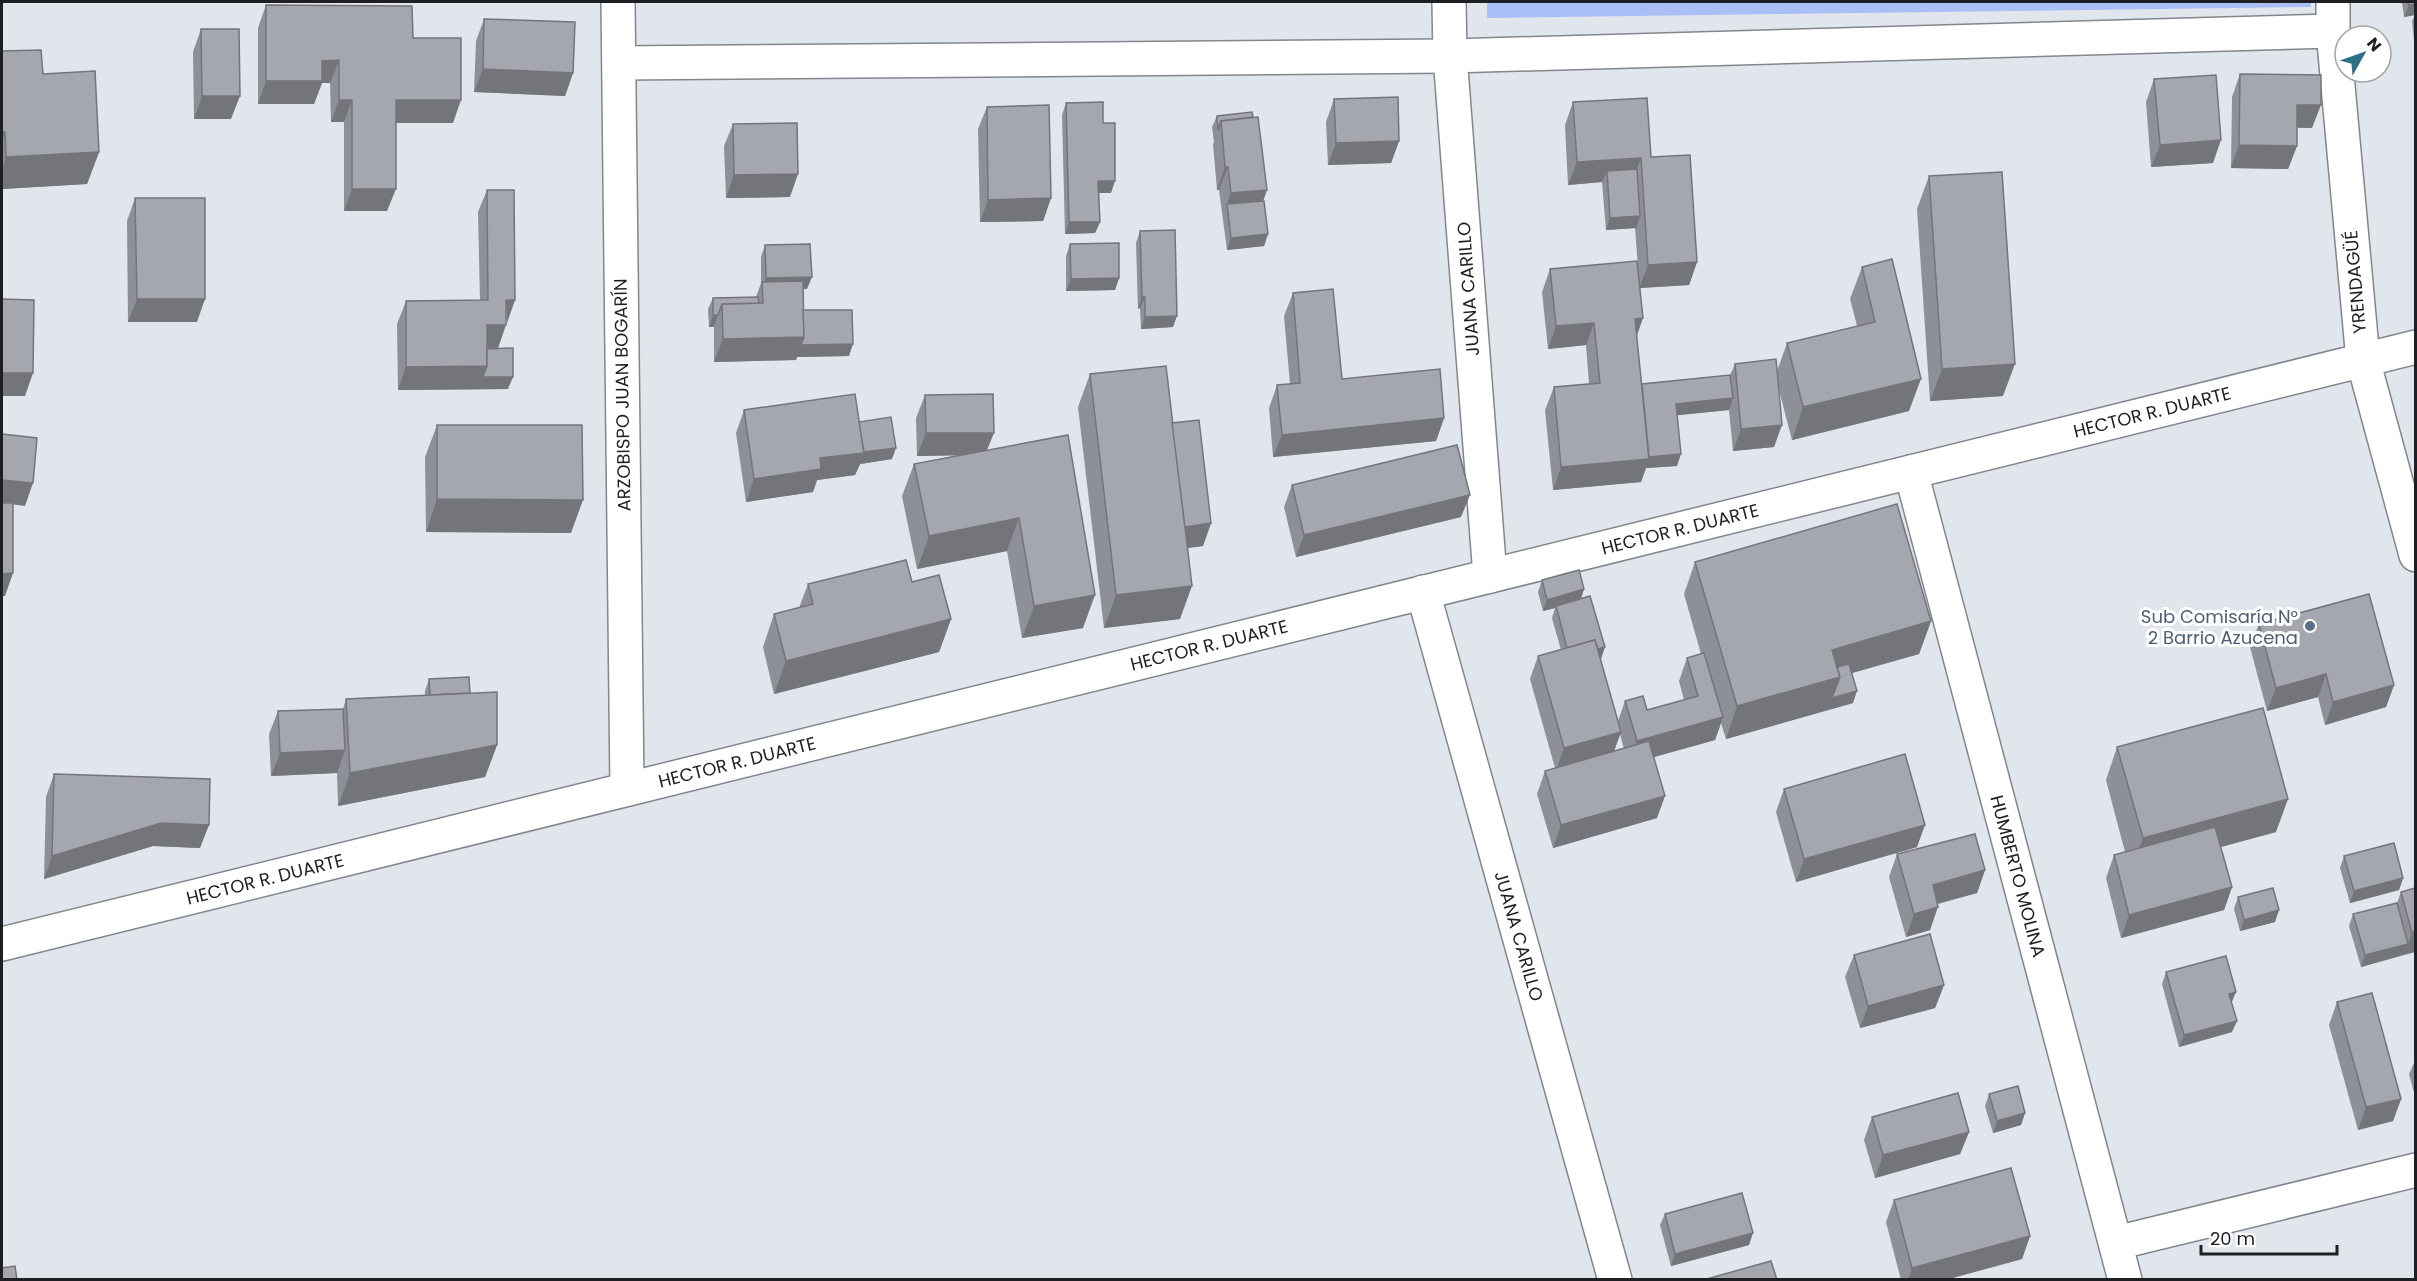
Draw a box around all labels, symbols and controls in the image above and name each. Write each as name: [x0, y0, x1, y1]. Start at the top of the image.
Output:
north arrow: [2333, 24, 2393, 84]
text: N: [2361, 33, 2387, 57]
street label: JUANA CARILLO: [1451, 221, 1485, 357]
street label: YRENDAGÜÉ: [2338, 229, 2372, 335]
street label: ARZOBISPO JUAN BOGARÍN: [607, 278, 637, 512]
street label: HECTOR R. DUARTE: [2071, 380, 2233, 444]
street label: HECTOR R. DUARTE: [1599, 497, 1761, 561]
place label: Sub Comisaría N° 2 Barrio Azucena: [2141, 604, 2298, 650]
street label: HECTOR R. DUARTE: [1128, 613, 1290, 677]
marker: Sub Comisaría N° 2 Barrio Azucena: [2303, 619, 2317, 633]
street label: HECTOR R. DUARTE: [656, 730, 818, 794]
street label: HUMBERTO MOLINA: [1984, 792, 2052, 960]
street label: HECTOR R. DUARTE: [184, 847, 346, 911]
street label: JUANA CARILLO: [1488, 868, 1550, 1004]
scale bar: [2201, 1218, 2338, 1256]
text: 20 m: [2210, 1226, 2255, 1251]

